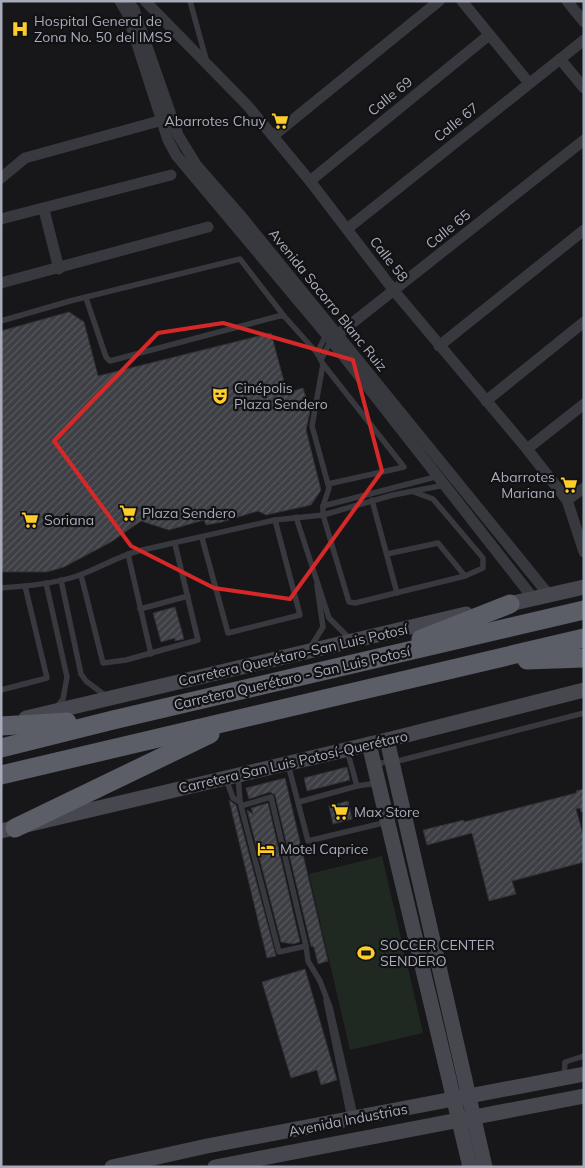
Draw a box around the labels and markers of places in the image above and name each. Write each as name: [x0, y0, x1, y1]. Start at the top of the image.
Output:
place label: Hospital General de Zona No. 50 del IMSS: [34, 12, 172, 46]
hospital icon: Hospital General de Zona No. 50 del IMSS: [10, 19, 30, 39]
supermarket icon: Abarrotes Chuy: [270, 111, 290, 131]
place label: Abarrotes Chuy: [165, 112, 267, 130]
place label: Cinépolis Plaza Sendero: [234, 379, 328, 413]
theatre icon: Cinépolis Plaza Sendero: [210, 386, 230, 406]
place label: Abarrotes Mariana: [491, 468, 555, 502]
supermarket icon: Abarrotes Mariana: [559, 475, 579, 495]
supermarket icon: Plaza Sendero: [118, 503, 138, 523]
place label: Plaza Sendero: [142, 504, 236, 522]
supermarket icon: Soriana: [20, 510, 40, 530]
place label: Soriana: [44, 511, 94, 529]
supermarket icon: Max Store: [330, 802, 350, 822]
place label: Max Store: [354, 803, 420, 821]
hotel icon: Motel Caprice: [256, 839, 276, 859]
place label: Motel Caprice: [280, 840, 368, 858]
place label: SOCCER CENTER SENDERO: [380, 936, 495, 970]
sports icon: SOCCER CENTER SENDERO: [356, 943, 376, 963]

